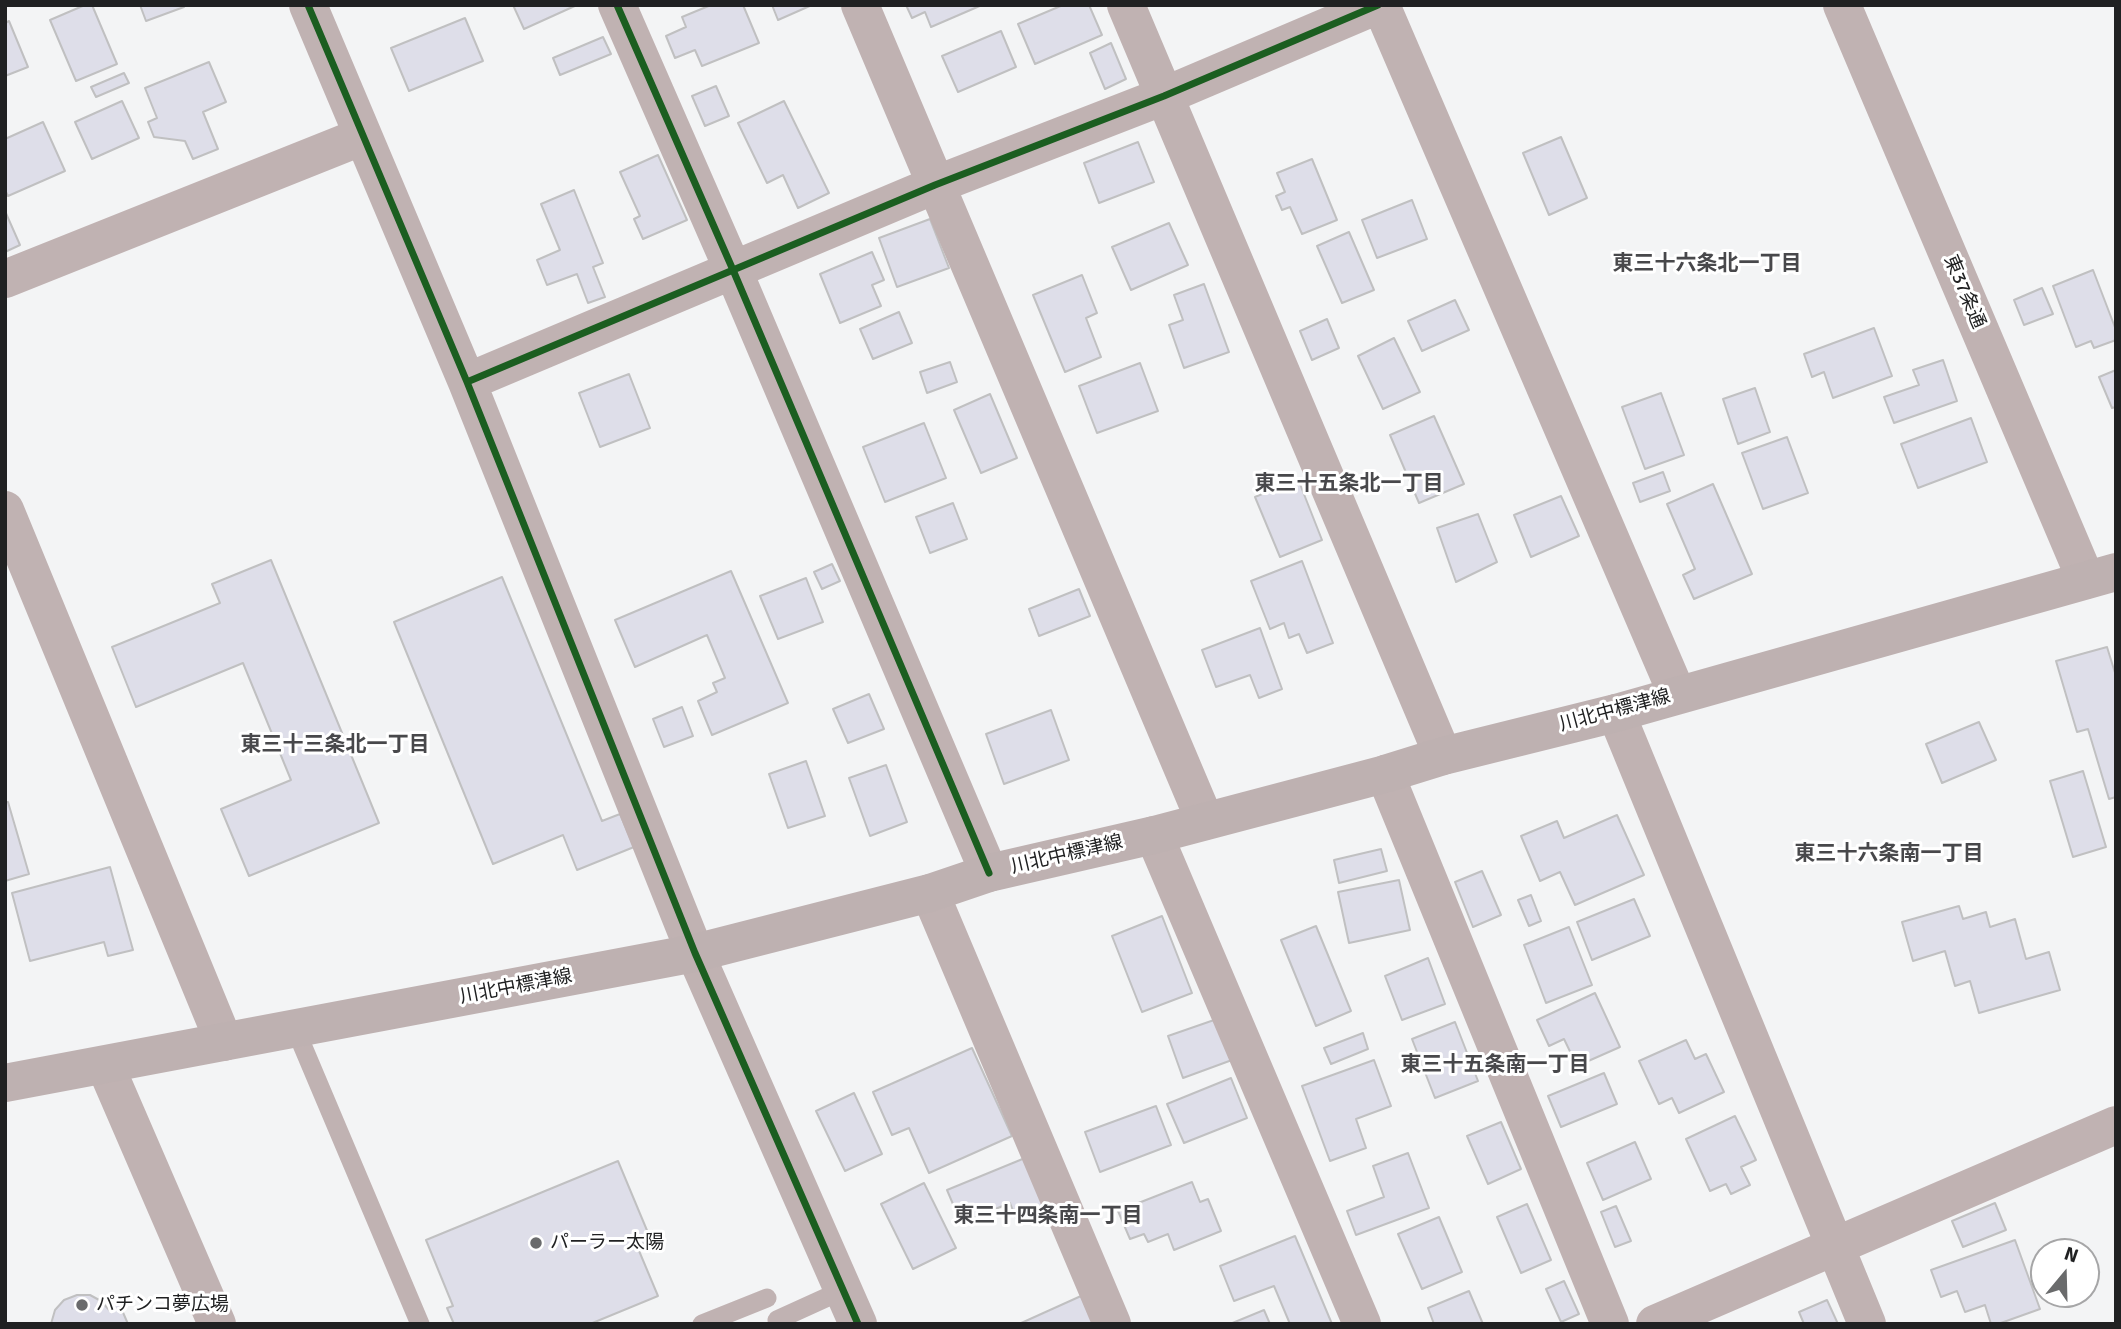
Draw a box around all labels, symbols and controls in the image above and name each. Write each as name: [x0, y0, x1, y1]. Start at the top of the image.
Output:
district label: 東三十六条北一丁目: [1613, 251, 1801, 277]
street label: 東37条通: [1938, 252, 1990, 332]
district label: 東三十五条北一丁目: [1255, 471, 1443, 497]
street label: 川北中標津線: [1557, 685, 1673, 737]
district label: 東三十三条北一丁目: [241, 732, 429, 758]
street label: 川北中標津線: [1009, 831, 1125, 879]
district label: 東三十六条南一丁目: [1795, 841, 1983, 867]
street label: 川北中標津線: [458, 965, 574, 1009]
district label: 東三十五条南一丁目: [1401, 1052, 1589, 1078]
district label: 東三十四条南一丁目: [954, 1203, 1142, 1229]
place label: パーラー太陽: [550, 1232, 664, 1254]
marker: パーラー太陽: [528, 1235, 544, 1251]
north arrow: [2030, 1238, 2100, 1308]
text: N: [2061, 1242, 2081, 1269]
place label: パチンコ夢広場: [96, 1294, 229, 1316]
marker: パチンコ夢広場: [74, 1297, 90, 1313]

